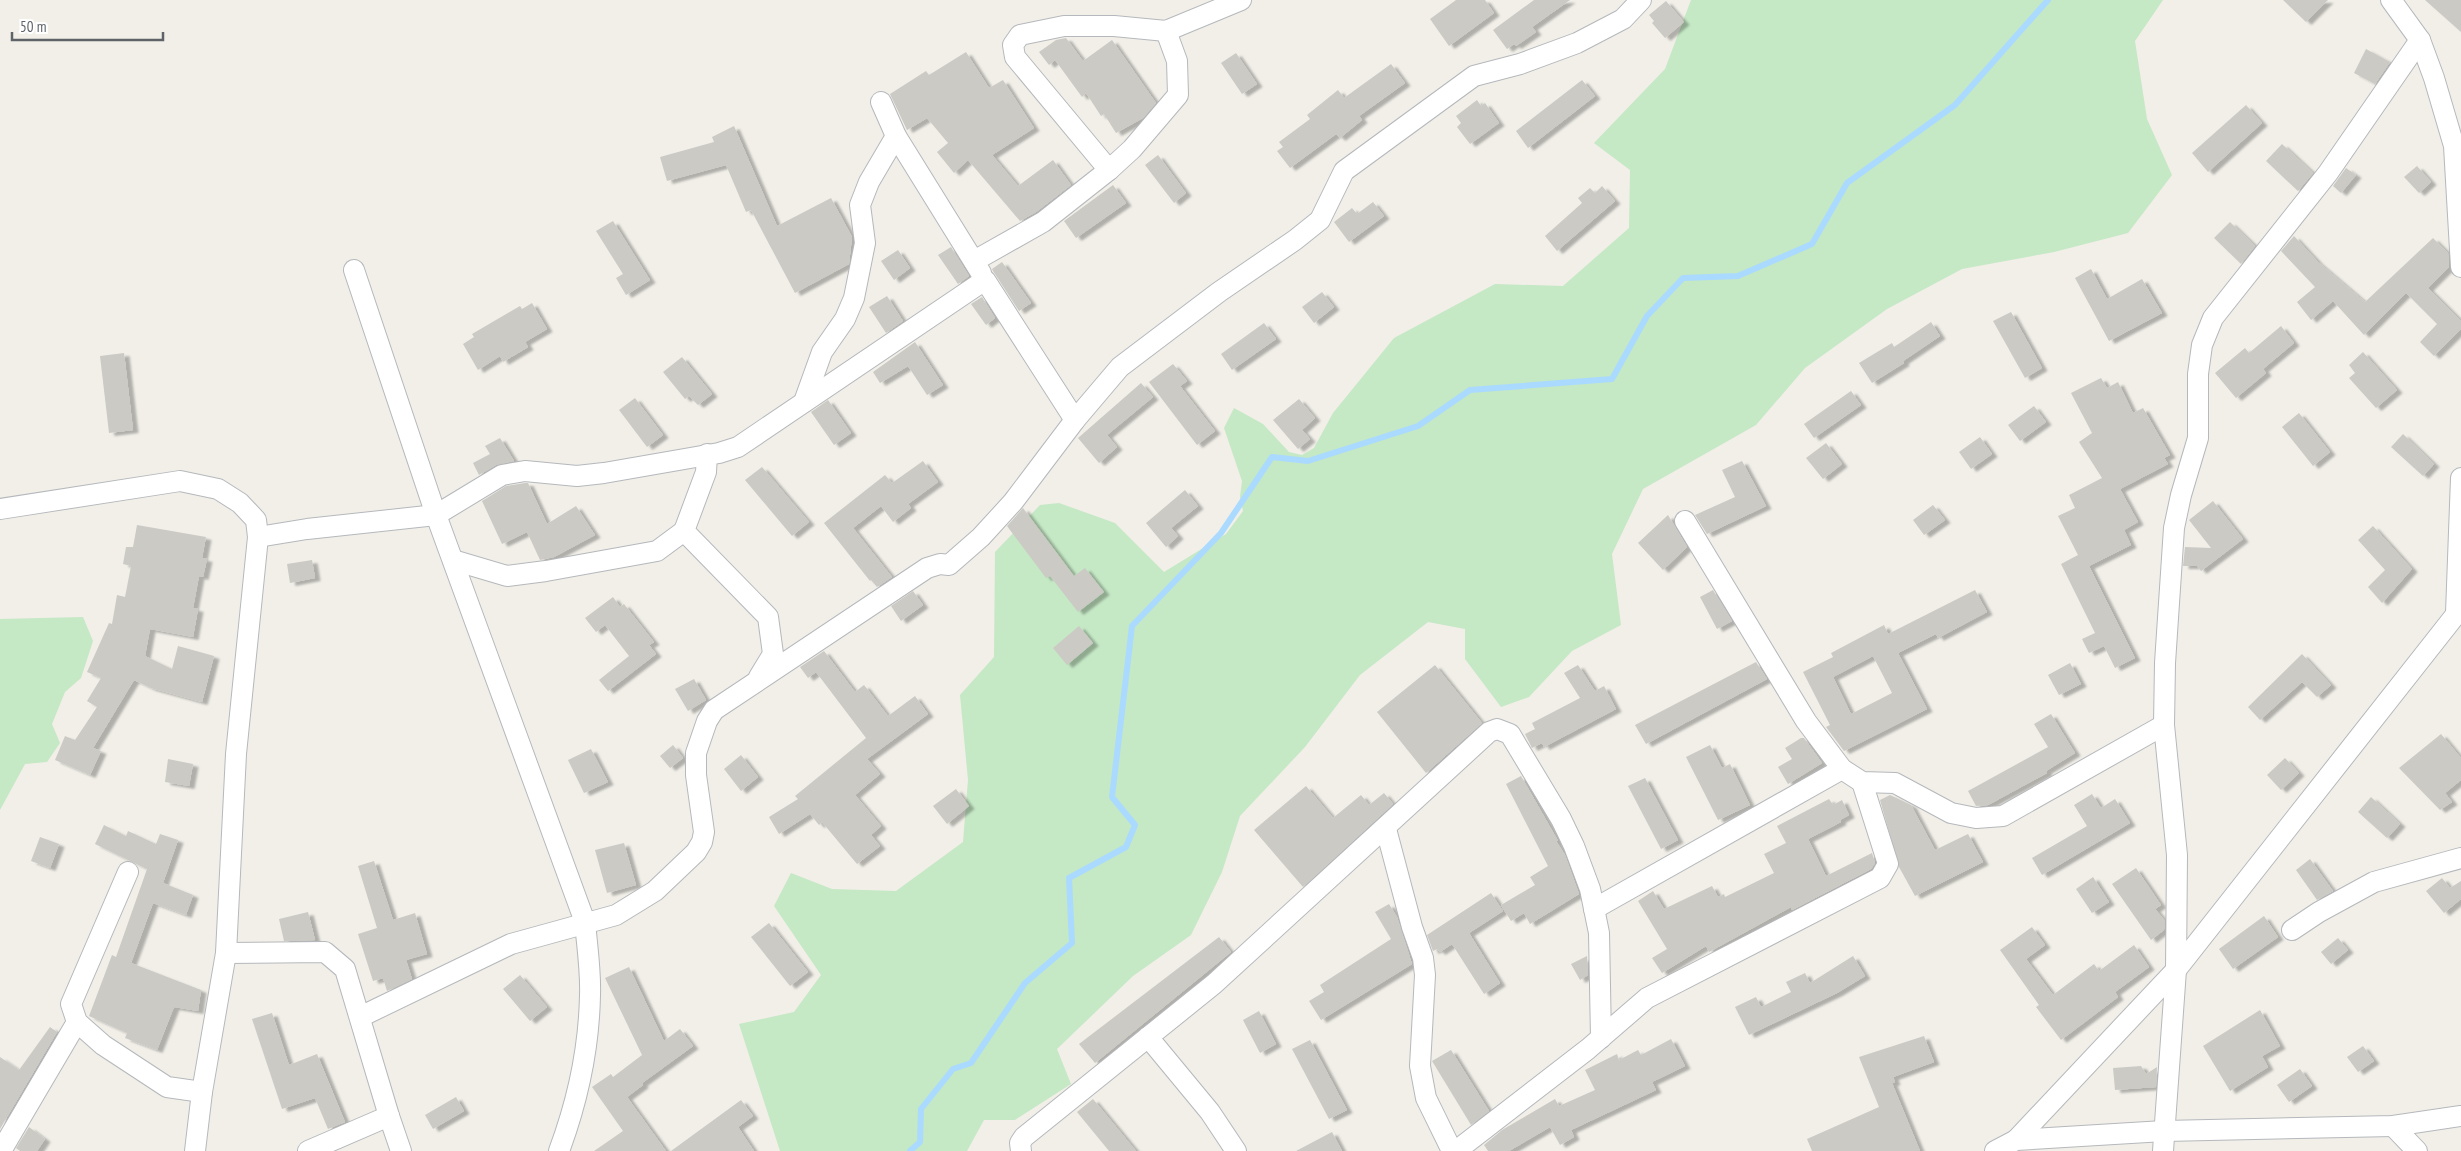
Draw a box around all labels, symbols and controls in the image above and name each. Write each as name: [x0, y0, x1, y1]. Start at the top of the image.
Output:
scale bar: [12, 10, 164, 42]
text: 50 m: [20, 17, 46, 36]

